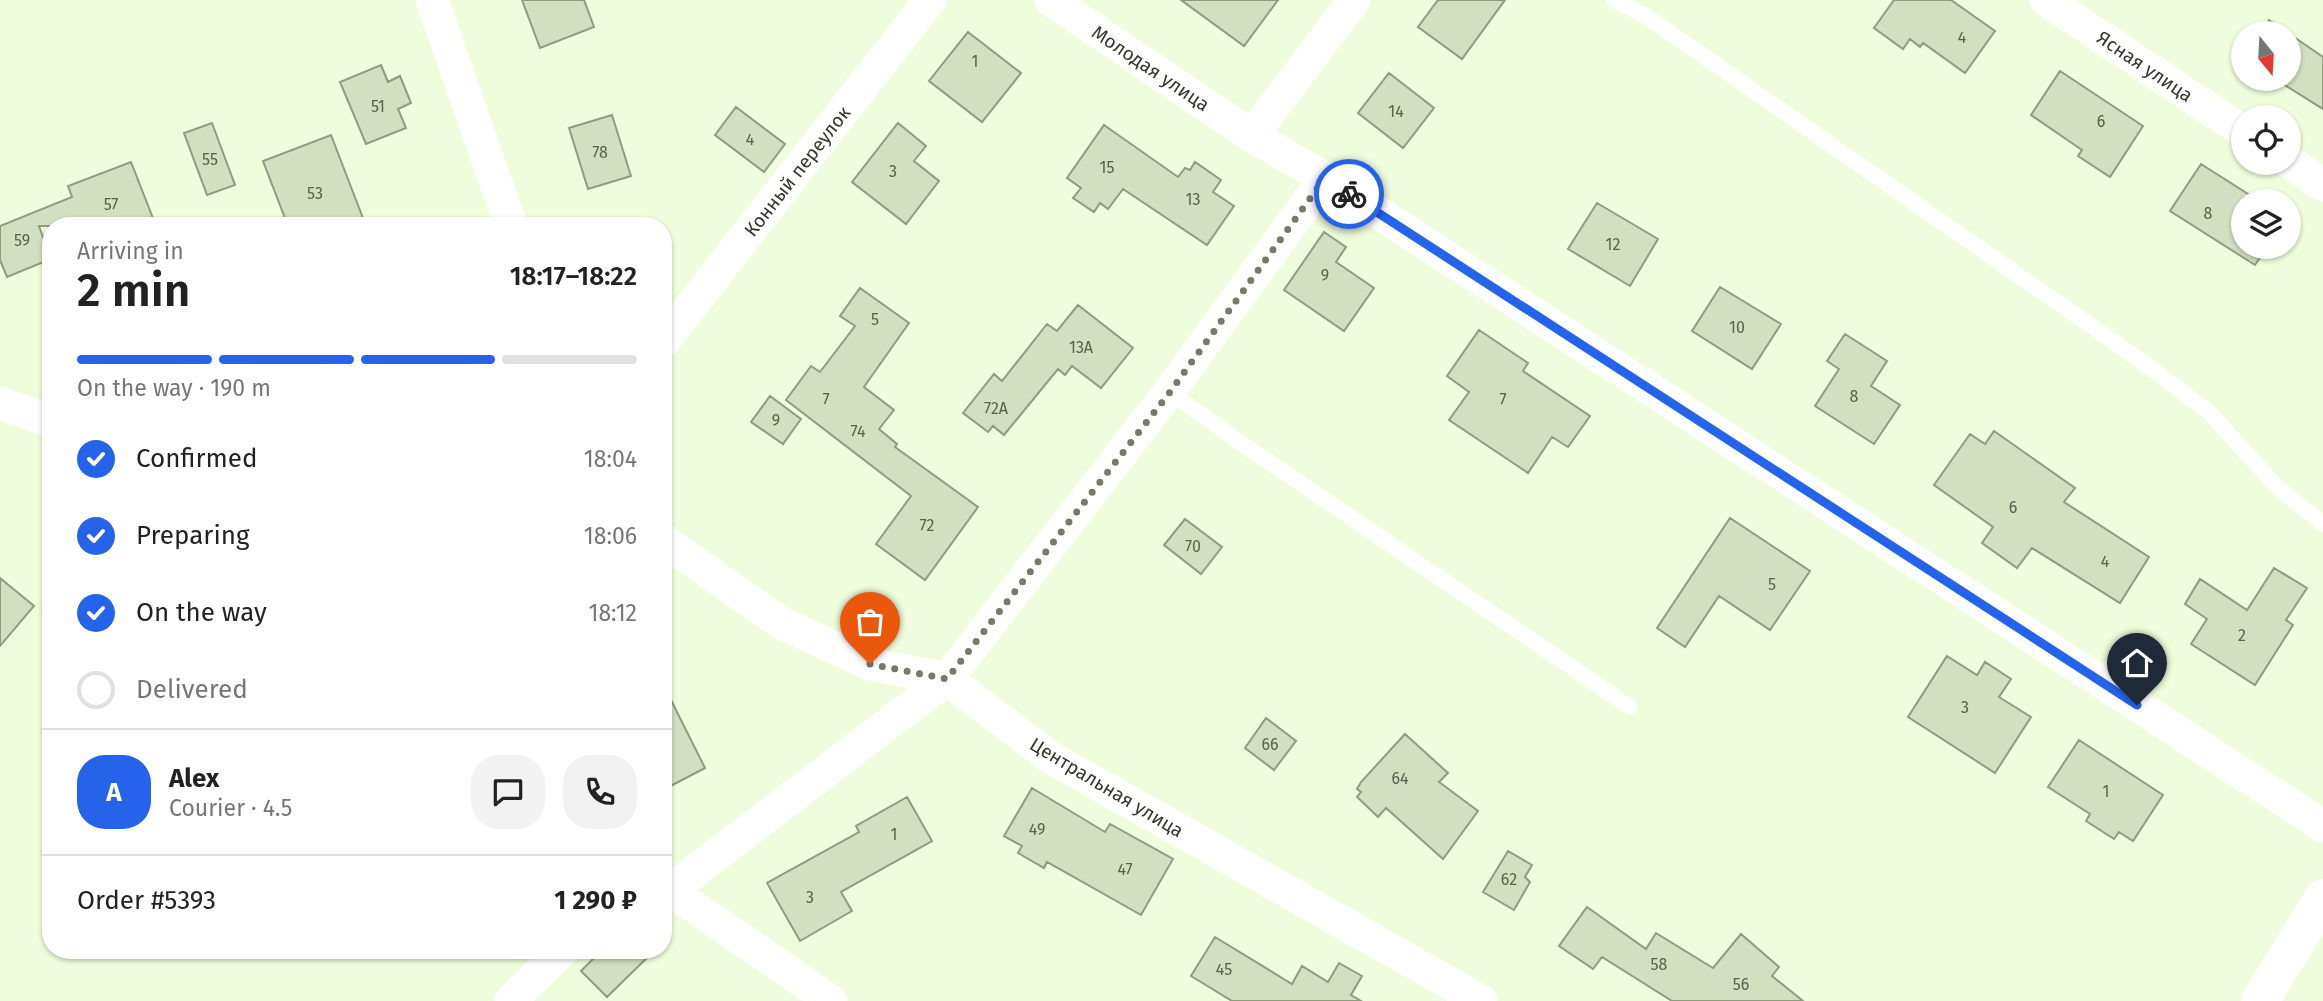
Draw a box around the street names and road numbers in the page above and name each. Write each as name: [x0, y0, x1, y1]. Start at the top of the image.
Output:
street label: Молодая улица: [1088, 21, 1214, 116]
street label: Ясная улица: [2092, 26, 2197, 107]
street label: Конный переулок: [739, 101, 856, 241]
street label: Центральная улица: [1026, 732, 1188, 842]

